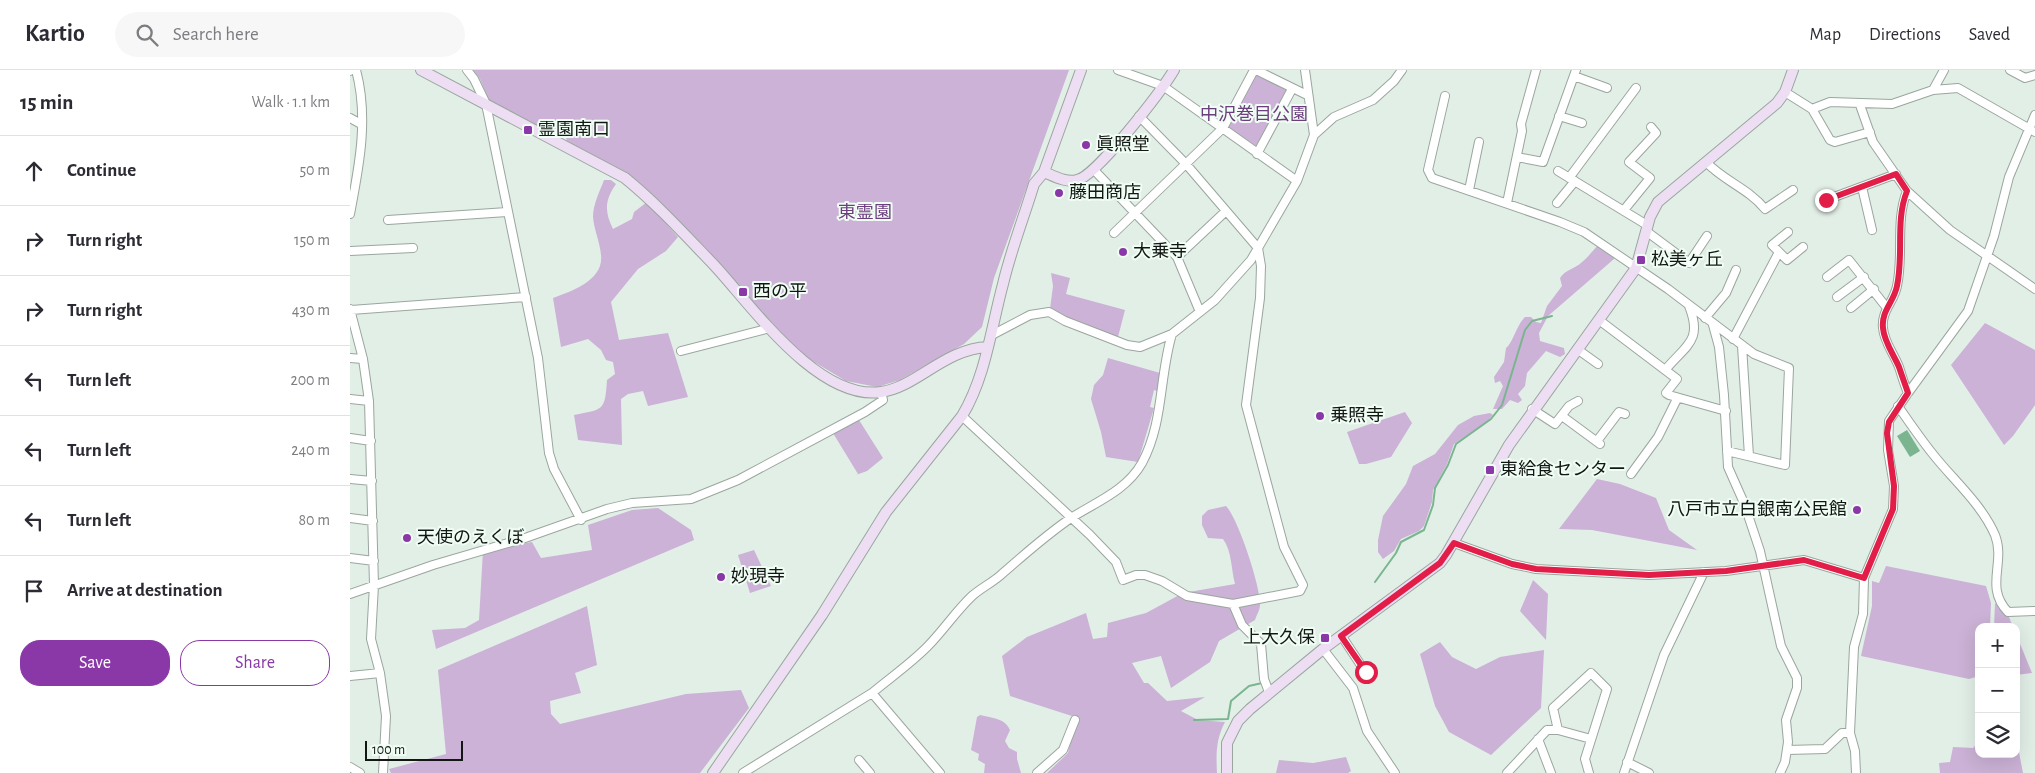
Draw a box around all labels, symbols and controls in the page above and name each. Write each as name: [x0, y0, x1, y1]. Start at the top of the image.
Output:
search box: [115, 12, 465, 57]
icon: search: [133, 21, 161, 49]
text: Kartio: [25, 22, 85, 46]
text: Search here: [173, 25, 259, 44]
text: Map: [1810, 26, 1841, 44]
text: Directions: [1869, 26, 1941, 44]
text: Saved: [1969, 26, 2010, 44]
text: 15 min: [20, 92, 73, 113]
text: Walk · 1.1 km: [252, 94, 330, 110]
park label: 中沢巻目公園: [1200, 104, 1308, 124]
place label: 霊園南口: [538, 120, 610, 139]
marker: 霊園南口: [522, 124, 534, 136]
place label: 眞照堂: [1096, 135, 1150, 154]
marker: 眞照堂: [1080, 139, 1092, 151]
icon: ahead: [20, 157, 48, 185]
text: Continue: [67, 161, 136, 180]
text: 50 m: [299, 162, 330, 178]
place label: 藤田商店: [1069, 183, 1141, 202]
marker: 藤田商店: [1053, 187, 1065, 199]
route end: [1815, 189, 1838, 212]
park label: 東霊園: [838, 203, 892, 222]
icon: right: [20, 227, 48, 255]
text: Turn right: [67, 231, 142, 250]
text: 150 m: [294, 232, 330, 248]
place label: 大乗寺: [1133, 242, 1187, 261]
marker: 大乗寺: [1117, 246, 1129, 258]
place label: 松美ヶ丘: [1651, 249, 1723, 269]
marker: 松美ヶ丘: [1635, 254, 1647, 266]
place label: 西の平: [753, 283, 807, 301]
marker: 西の平: [737, 286, 749, 298]
icon: right: [20, 297, 48, 325]
text: Turn right: [67, 301, 142, 320]
text: 430 m: [292, 302, 330, 318]
icon: left: [20, 367, 48, 395]
text: Turn left: [67, 371, 131, 390]
text: 200 m: [290, 372, 330, 388]
place label: 乗照寺: [1330, 406, 1384, 425]
marker: 乗照寺: [1314, 410, 1326, 422]
icon: left: [20, 437, 48, 465]
text: Turn left: [67, 441, 131, 460]
text: 240 m: [291, 442, 330, 458]
place label: 東給食センター: [1500, 459, 1626, 479]
marker: 東給食センター: [1484, 464, 1496, 476]
place label: 八戸市立白銀南公民館: [1667, 499, 1847, 519]
marker: 八戸市立白銀南公民館: [1851, 504, 1863, 516]
icon: left: [20, 507, 48, 535]
text: Turn left: [67, 511, 131, 530]
text: 80 m: [299, 512, 330, 528]
place label: 天使のえくぼ: [417, 527, 524, 547]
marker: 天使のえくぼ: [401, 532, 413, 544]
place label: 妙現寺: [731, 567, 785, 586]
marker: 妙現寺: [715, 571, 727, 583]
icon: arrive: [20, 577, 48, 605]
text: Arrive at destination: [67, 581, 223, 600]
map controls: [1975, 623, 2020, 758]
button: +: [1975, 623, 2020, 668]
place label: 上大久保: [1243, 627, 1315, 647]
marker: 上大久保: [1319, 632, 1331, 644]
button: Save: [20, 640, 170, 686]
button: Share: [180, 640, 330, 686]
route start: [1355, 661, 1378, 684]
button: −: [1975, 668, 2020, 713]
button: layers: [1975, 713, 2020, 758]
scale bar: [365, 738, 462, 761]
text: 100 m: [372, 743, 405, 757]

